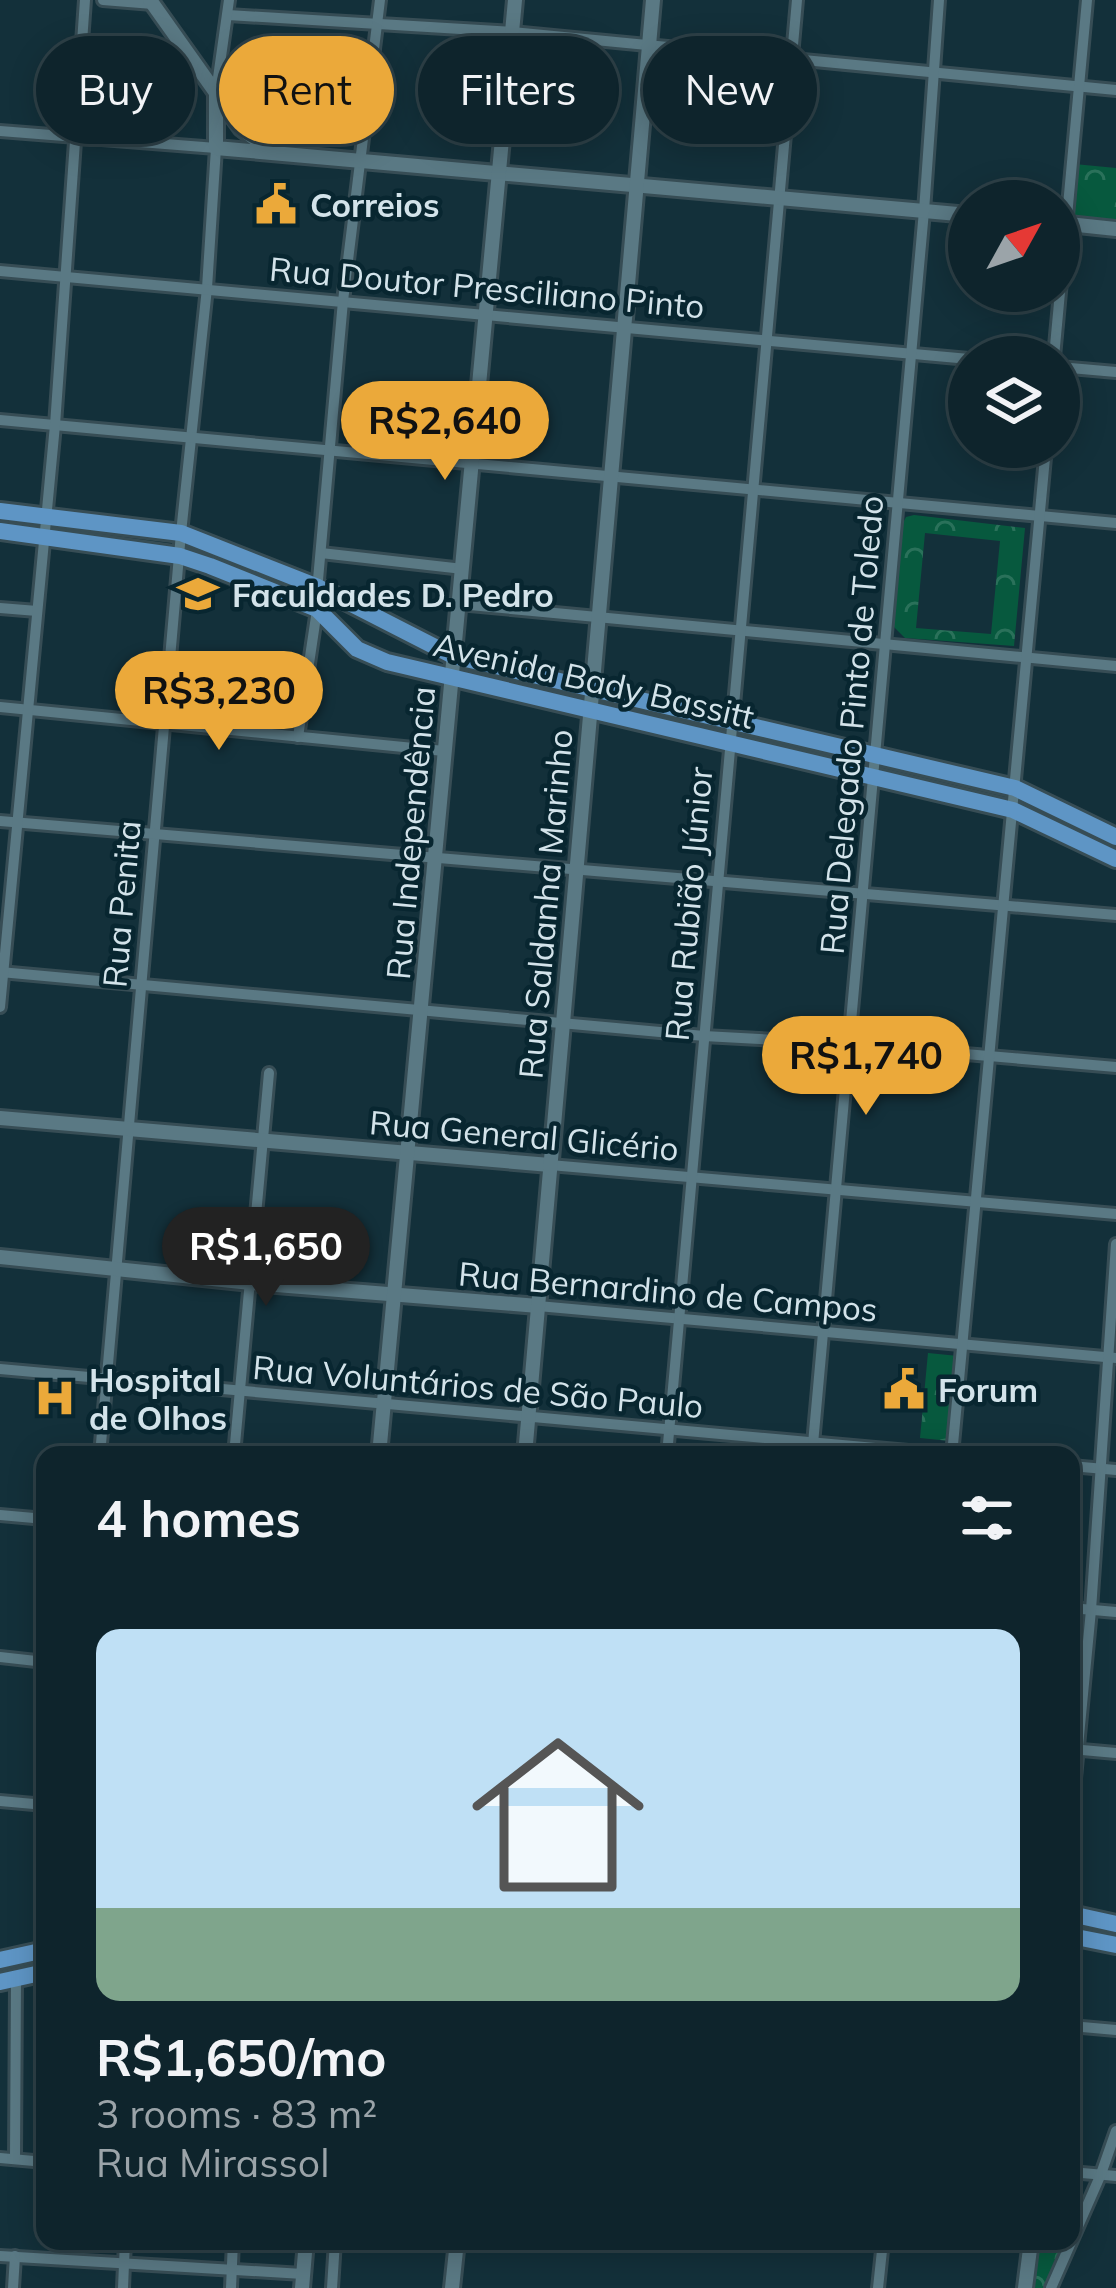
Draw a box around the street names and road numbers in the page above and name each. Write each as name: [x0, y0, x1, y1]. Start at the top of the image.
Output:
street label: Rua Doutor Presciliano Pinto: [268, 248, 706, 326]
street label: Rua Delegado Pinto de Toledo: [811, 494, 891, 956]
street label: Avenida Bady Bassitt: [430, 623, 758, 737]
street label: Rua Independência: [377, 685, 443, 981]
street label: Rua Saldanha Marinho: [509, 728, 581, 1080]
street label: Rua Rubião Júnior: [656, 765, 720, 1043]
street label: Rua Penita: [93, 819, 149, 989]
street label: Rua General Glicério: [368, 1101, 680, 1169]
street label: Rua Bernardino de Campos: [457, 1252, 879, 1330]
street label: Rua Voluntários de São Paulo: [251, 1346, 705, 1426]

